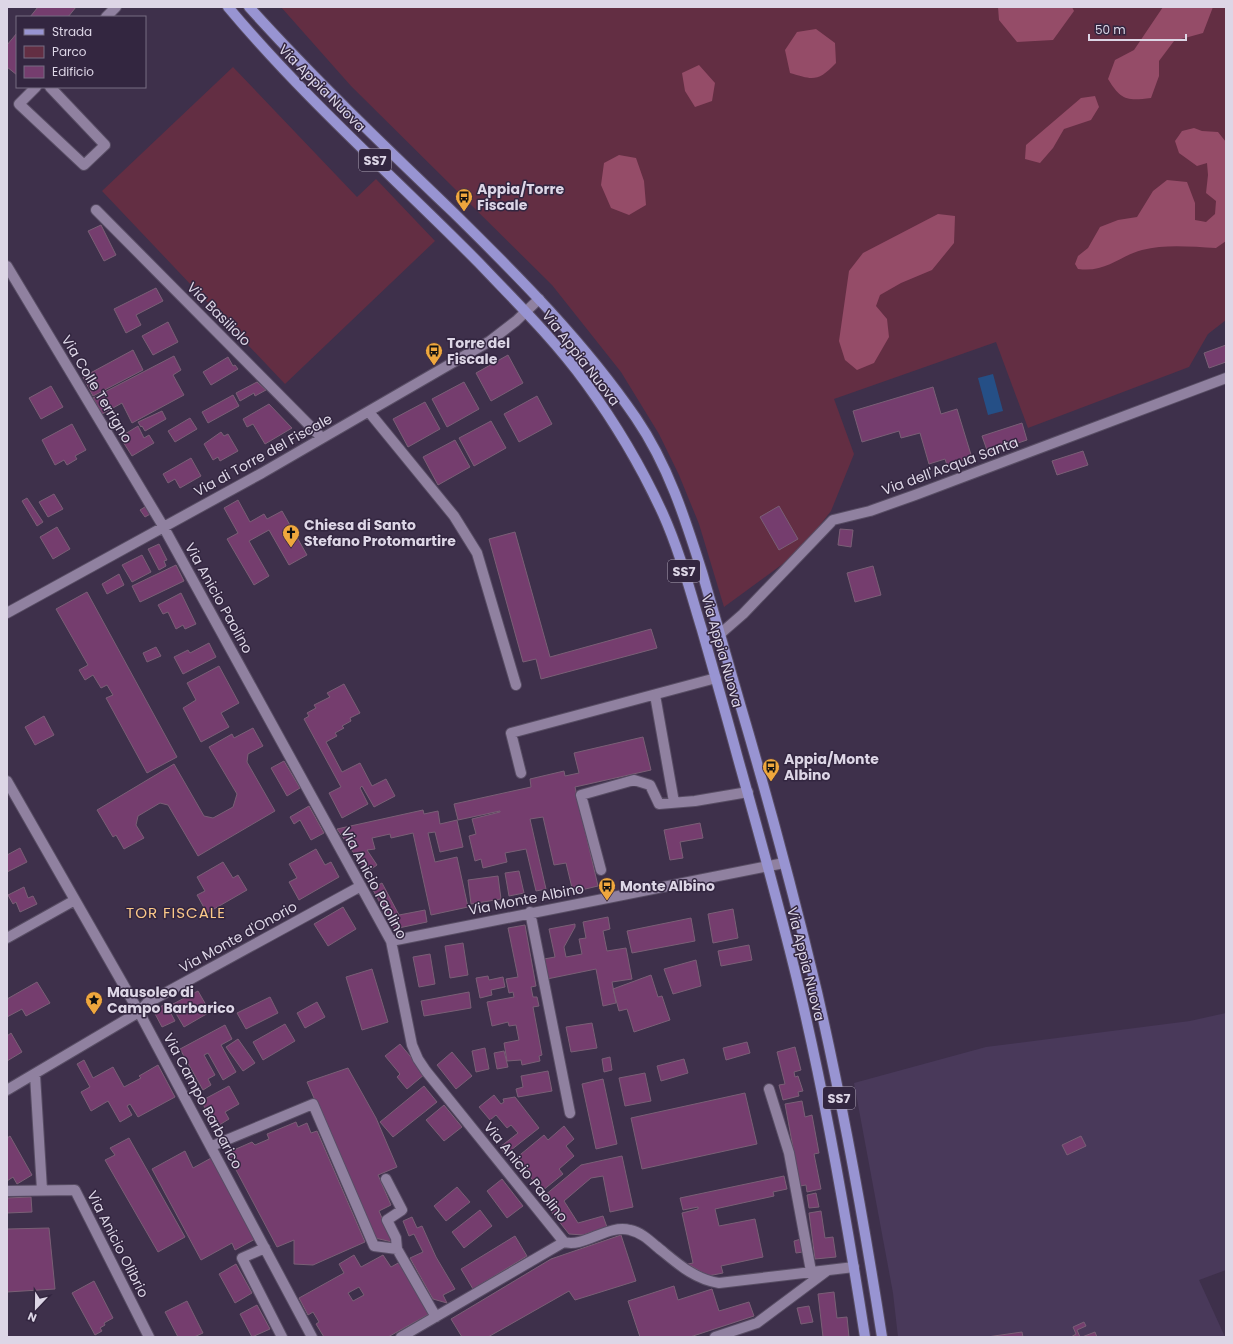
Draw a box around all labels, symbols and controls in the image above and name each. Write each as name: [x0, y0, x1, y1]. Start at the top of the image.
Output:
legend: [16, 16, 146, 88]
scale bar: [1089, 16, 1186, 42]
text: 50 m: [1095, 21, 1126, 38]
text: Strada: [52, 23, 92, 40]
street label: Via Appia Nuova: [274, 40, 370, 136]
text: Parco: [52, 43, 87, 60]
text: Edificio: [52, 63, 94, 80]
road number: SS7: [359, 149, 391, 171]
place label: Appia/Torre Fiscale: [477, 179, 564, 215]
bus stop icon: Appia/Torre Fiscale: [454, 187, 474, 212]
street label: Via Basiliolo: [183, 278, 255, 350]
street label: Via Appia Nuova: [537, 306, 625, 410]
street label: Via Colle Terrigno: [57, 331, 137, 447]
place label: Torre del Fiscale: [447, 333, 510, 369]
bus stop icon: Torre del Fiscale: [424, 341, 444, 366]
street label: Via di Torre del Fiscale: [190, 408, 336, 501]
street label: Via dell'Acqua Santa: [879, 432, 1021, 500]
place label: Chiesa di Santo Stefano Protomartire: [304, 515, 456, 551]
church icon: Chiesa di Santo Stefano Protomartire: [281, 523, 301, 548]
street label: Via Anicio Paolino: [180, 539, 258, 657]
road number: SS7: [668, 560, 700, 582]
street label: Via Appia Nuova: [696, 592, 748, 710]
place label: Appia/Monte Albino: [784, 749, 879, 785]
bus stop icon: Appia/Monte Albino: [761, 757, 781, 782]
street label: Via Anicio Paolino: [336, 824, 412, 942]
bus stop icon: Monte Albino: [597, 876, 617, 901]
place label: Monte Albino: [620, 876, 715, 896]
street label: Via Monte Albino: [467, 878, 586, 920]
street label: Via Monte d'Onorio: [175, 896, 301, 978]
district label: TOR FISCALE: [126, 902, 226, 923]
street label: Via Appia Nuova: [782, 905, 830, 1023]
place label: Mausoleo di Campo Barbarico: [107, 982, 235, 1018]
place icon: Mausoleo di Campo Barbarico: [84, 990, 104, 1015]
street label: Via Campo Barbarico: [159, 1030, 247, 1173]
road number: SS7: [823, 1087, 855, 1109]
street label: Via Anicio Paolino: [479, 1118, 573, 1226]
street label: Via Anicio Olibrio: [82, 1187, 154, 1301]
north arrow: [16, 1288, 56, 1328]
text: N: [25, 1308, 39, 1326]

